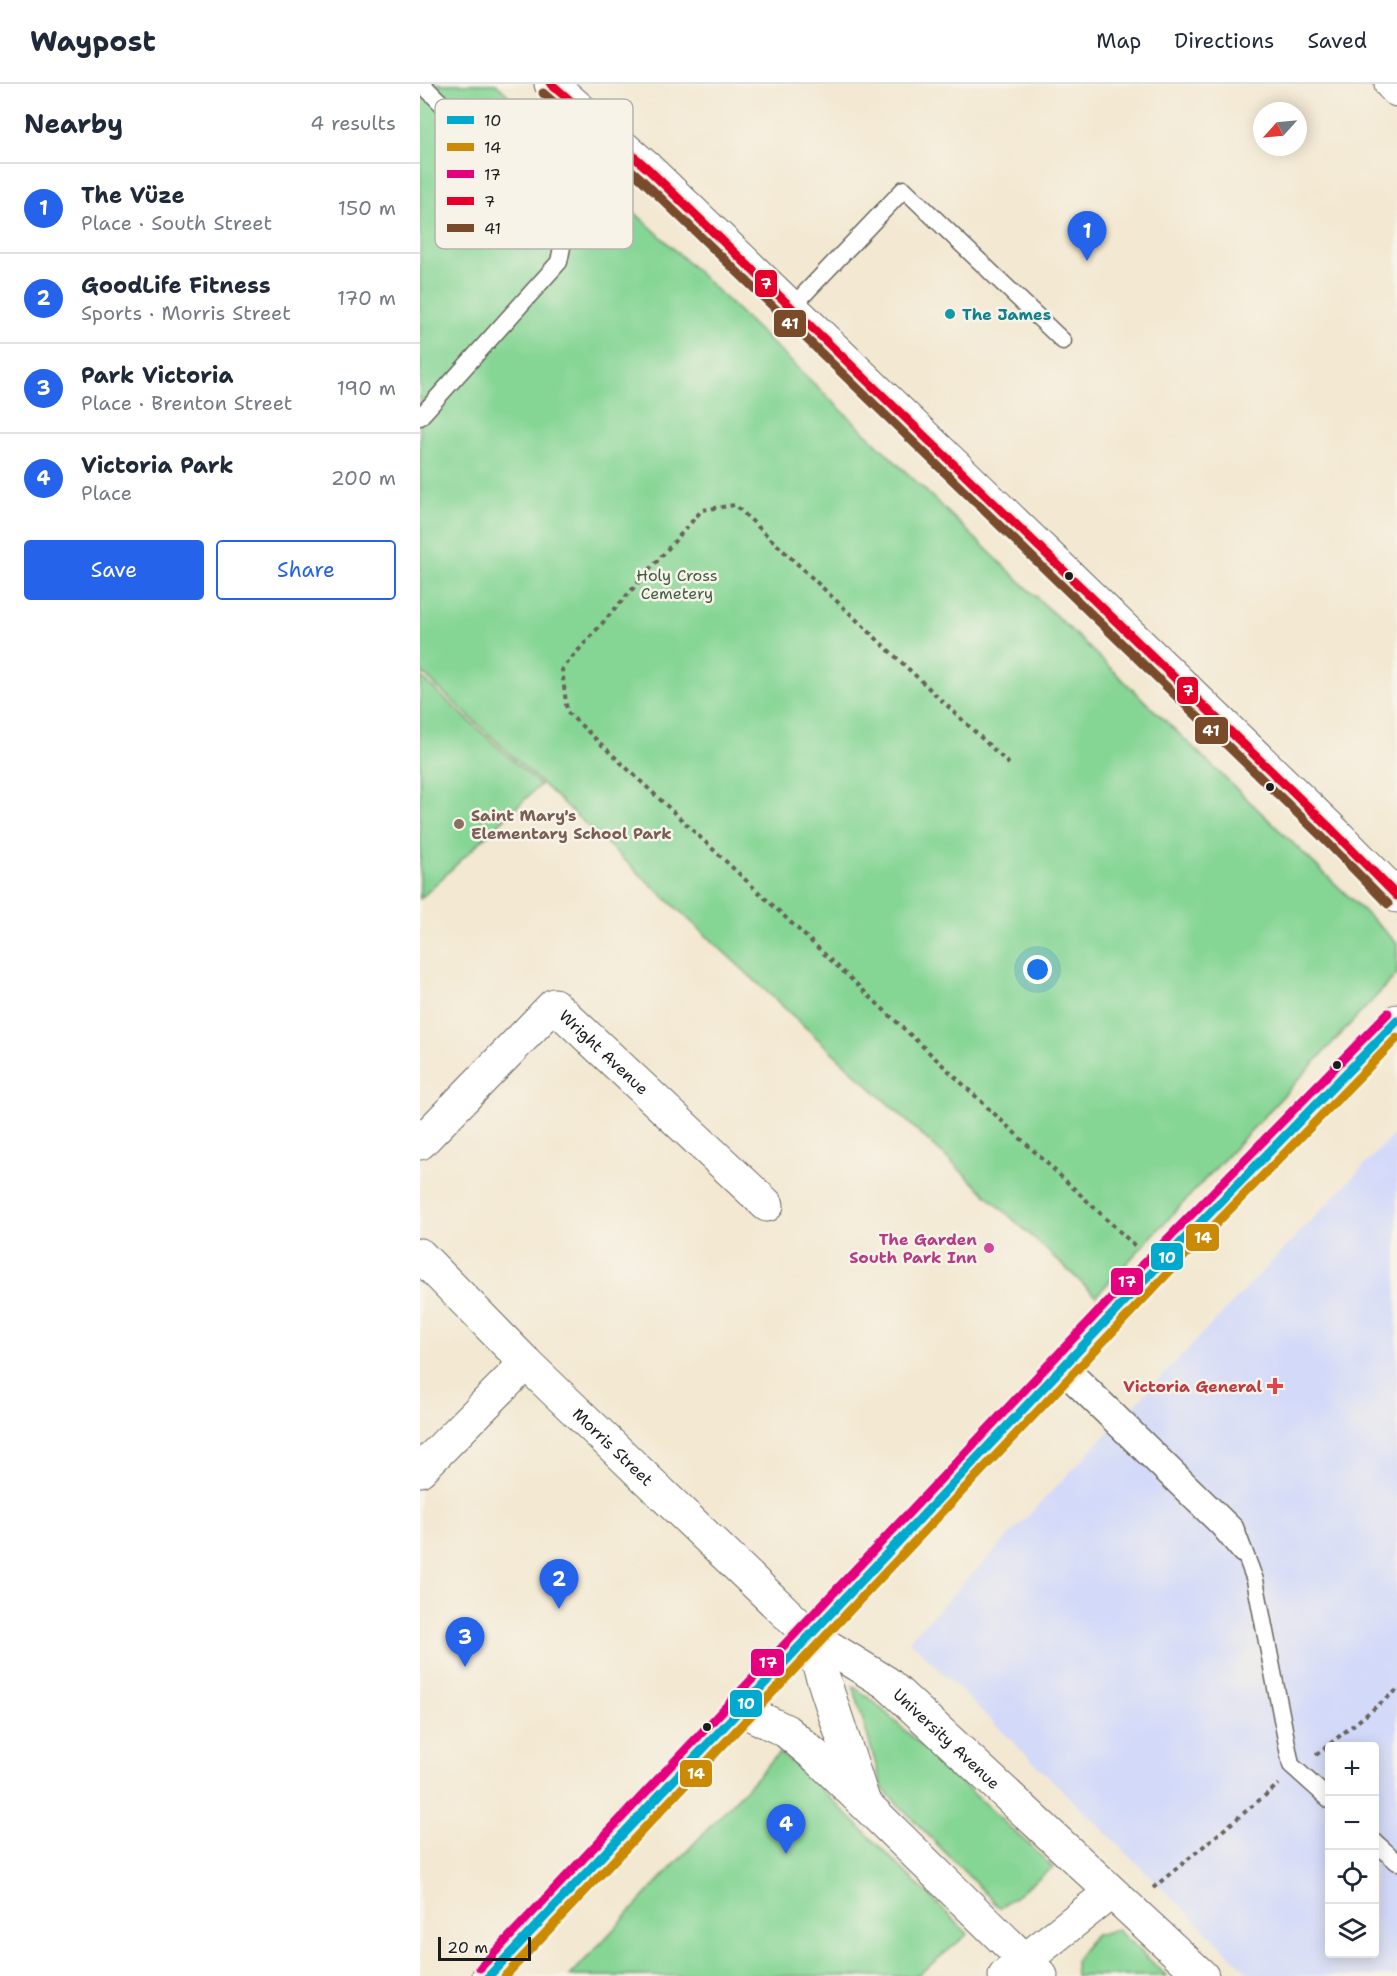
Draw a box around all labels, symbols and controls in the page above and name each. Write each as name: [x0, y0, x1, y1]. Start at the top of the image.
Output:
text: Waypost: [30, 22, 156, 60]
text: Map: [1096, 27, 1141, 55]
text: Directions: [1174, 27, 1274, 55]
text: Saved: [1307, 27, 1367, 55]
legend: [435, 99, 633, 249]
north arrow: [1253, 102, 1307, 156]
text: Nearby: [24, 106, 123, 141]
text: 4 results: [310, 110, 396, 136]
text: 10: [484, 110, 501, 131]
text: 14: [484, 137, 501, 158]
text: 17: [484, 164, 501, 185]
text: The Vüze: [81, 181, 185, 210]
text: 7: [484, 191, 495, 212]
text: 1: [39, 195, 48, 221]
text: 150 m: [338, 195, 396, 221]
text: Place · South Street: [81, 210, 272, 236]
pin: 1: [1068, 212, 1106, 261]
text: 41: [484, 218, 501, 239]
line badge: 7: [754, 269, 778, 298]
text: GoodLife Fitness: [81, 271, 271, 300]
text: 7: [760, 273, 772, 294]
text: 2: [37, 285, 51, 311]
text: 170 m: [337, 285, 396, 311]
text: Sports · Morris Street: [81, 300, 291, 326]
place label: The James: [962, 304, 1051, 325]
marker: The James: [943, 307, 957, 321]
line badge: 41: [773, 309, 807, 338]
text: 41: [781, 313, 799, 334]
text: Park Victoria: [81, 361, 233, 390]
text: 3: [37, 375, 51, 401]
text: 190 m: [337, 375, 396, 401]
text: Place · Brenton Street: [81, 390, 292, 416]
text: Victoria Park: [81, 451, 233, 480]
text: 4: [37, 465, 51, 491]
text: 200 m: [331, 465, 396, 491]
text: Place: [81, 480, 132, 506]
button: Save: [24, 540, 204, 600]
button: Share: [216, 540, 396, 600]
park label: Holy Cross Cemetery: [636, 565, 718, 604]
unlabelled marker: [1063, 570, 1075, 582]
line badge: 7: [1176, 676, 1199, 705]
text: 7: [1182, 680, 1194, 701]
line badge: 41: [1194, 716, 1229, 745]
text: 41: [1202, 720, 1220, 741]
unlabelled marker: [1264, 781, 1276, 793]
place label: Saint Mary's Elementary School Park: [471, 805, 672, 844]
marker: Saint Mary's Elementary School Park: [452, 817, 466, 831]
your location: [1023, 955, 1052, 984]
street label: Wright Avenue: [555, 1005, 653, 1099]
unlabelled marker: [1331, 1059, 1343, 1071]
line badge: 14: [1185, 1223, 1220, 1252]
text: 14: [1194, 1227, 1212, 1248]
place label: The Garden South Park Inn: [849, 1229, 977, 1268]
marker: The Garden South Park Inn: [982, 1241, 996, 1255]
line badge: 10: [1150, 1242, 1184, 1271]
text: 10: [1158, 1247, 1176, 1268]
line badge: 17: [1110, 1267, 1144, 1296]
text: 17: [1118, 1271, 1136, 1292]
place label: Victoria General: [1123, 1376, 1262, 1397]
marker: Victoria General: [1266, 1377, 1284, 1395]
street label: Morris Street: [568, 1403, 658, 1490]
pin: 2: [540, 1560, 578, 1609]
pin: 3: [446, 1618, 484, 1667]
line badge: 17: [750, 1648, 785, 1677]
text: 17: [759, 1652, 777, 1673]
street label: University Avenue: [889, 1684, 1005, 1793]
line badge: 10: [729, 1689, 763, 1718]
text: 10: [737, 1693, 755, 1714]
unlabelled marker: [701, 1721, 713, 1733]
map controls: [1325, 1742, 1379, 1958]
button: +: [1325, 1742, 1379, 1796]
line badge: 14: [679, 1759, 713, 1788]
text: 14: [687, 1763, 705, 1784]
button: −: [1325, 1796, 1379, 1850]
pin: 4: [766, 1804, 806, 1854]
button: locate: [1325, 1850, 1379, 1904]
button: layers: [1325, 1904, 1379, 1958]
scale bar: [438, 1934, 531, 1962]
text: 20 m: [447, 1937, 488, 1958]

